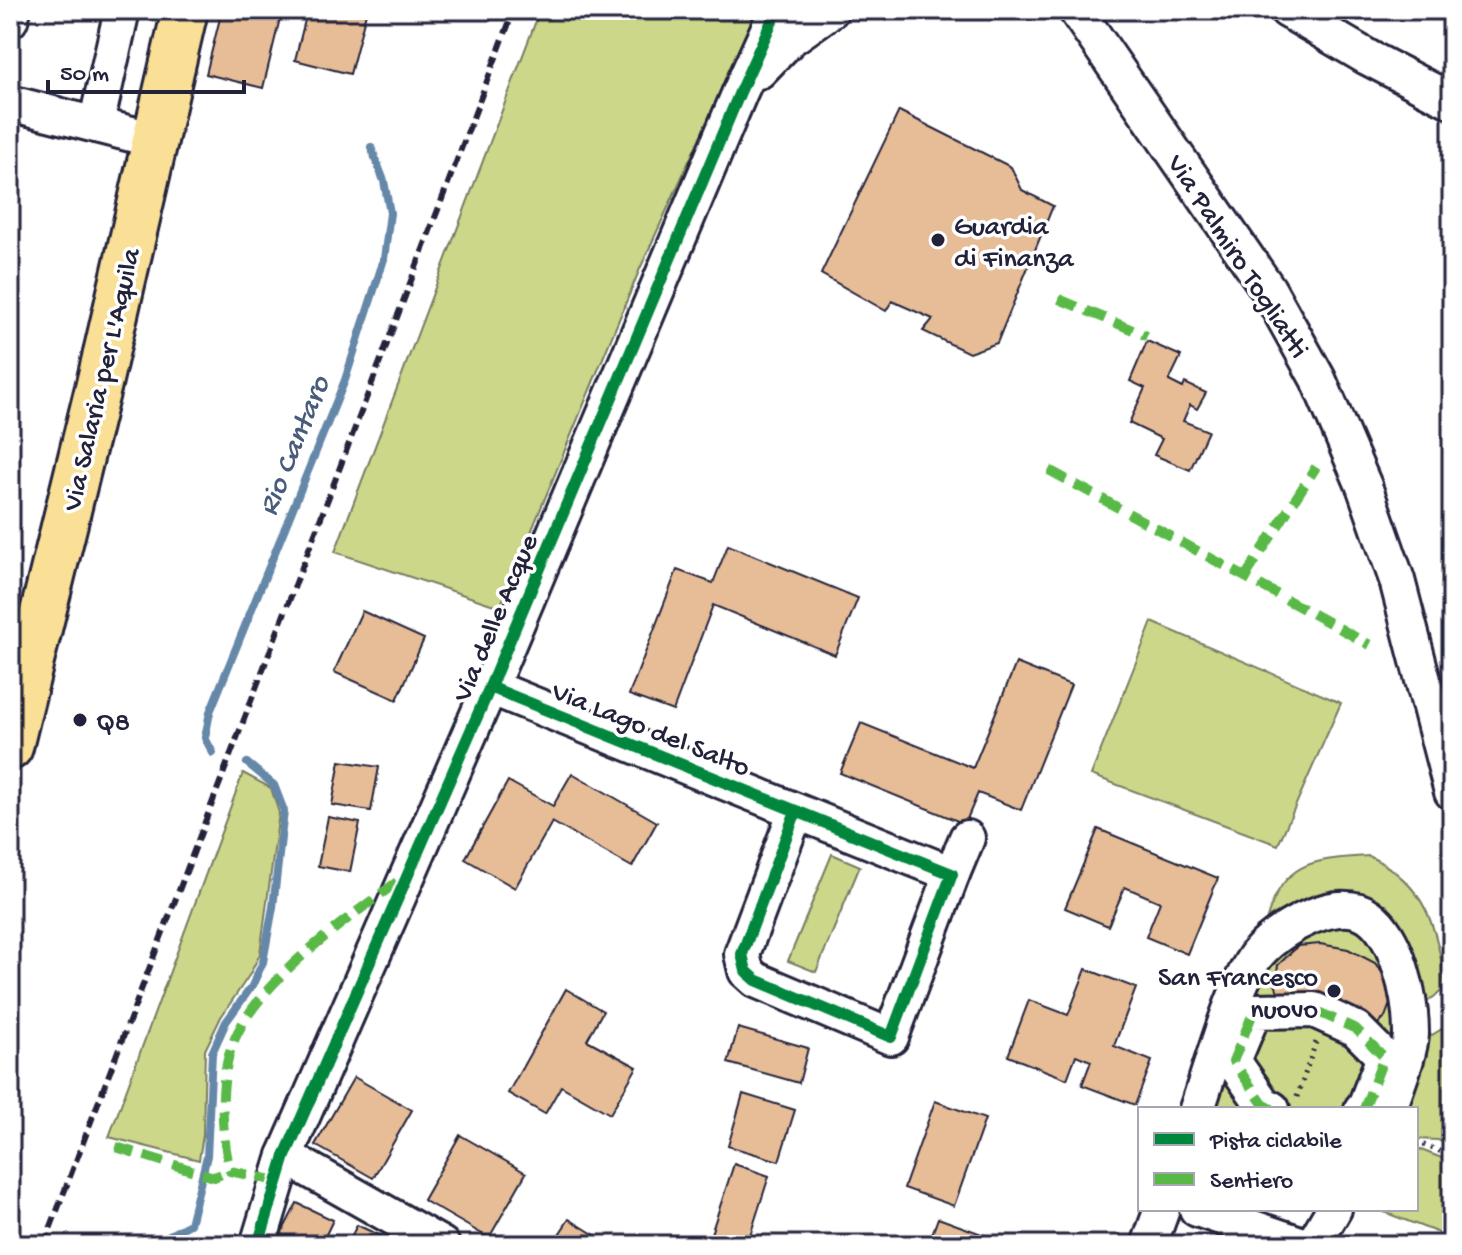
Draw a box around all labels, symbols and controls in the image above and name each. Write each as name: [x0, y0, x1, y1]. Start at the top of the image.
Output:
scale bar: [48, 44, 244, 94]
text: 50 m: [60, 61, 109, 90]
street label: Via Palmiro Togliatti: [1158, 149, 1314, 365]
place label: Guardia di Finanza: [954, 212, 1075, 277]
marker: Guardia di Finanza: [929, 231, 947, 249]
street label: Via Salaria per L'Aquila: [57, 244, 150, 516]
water label: Rio Cantaro: [252, 371, 340, 521]
street label: Via delle Acque: [447, 530, 547, 708]
street label: Via Lago del Salto: [545, 676, 754, 786]
place label: Q8: [96, 708, 130, 741]
marker: Q8: [71, 711, 89, 729]
place label: San Francesco nuovo: [1158, 963, 1318, 1028]
marker: San Francesco nuovo: [1325, 982, 1343, 1000]
legend: [1138, 1107, 1418, 1211]
text: Pista ciclabile: [1209, 1128, 1342, 1157]
text: Sentiero: [1210, 1168, 1293, 1197]

